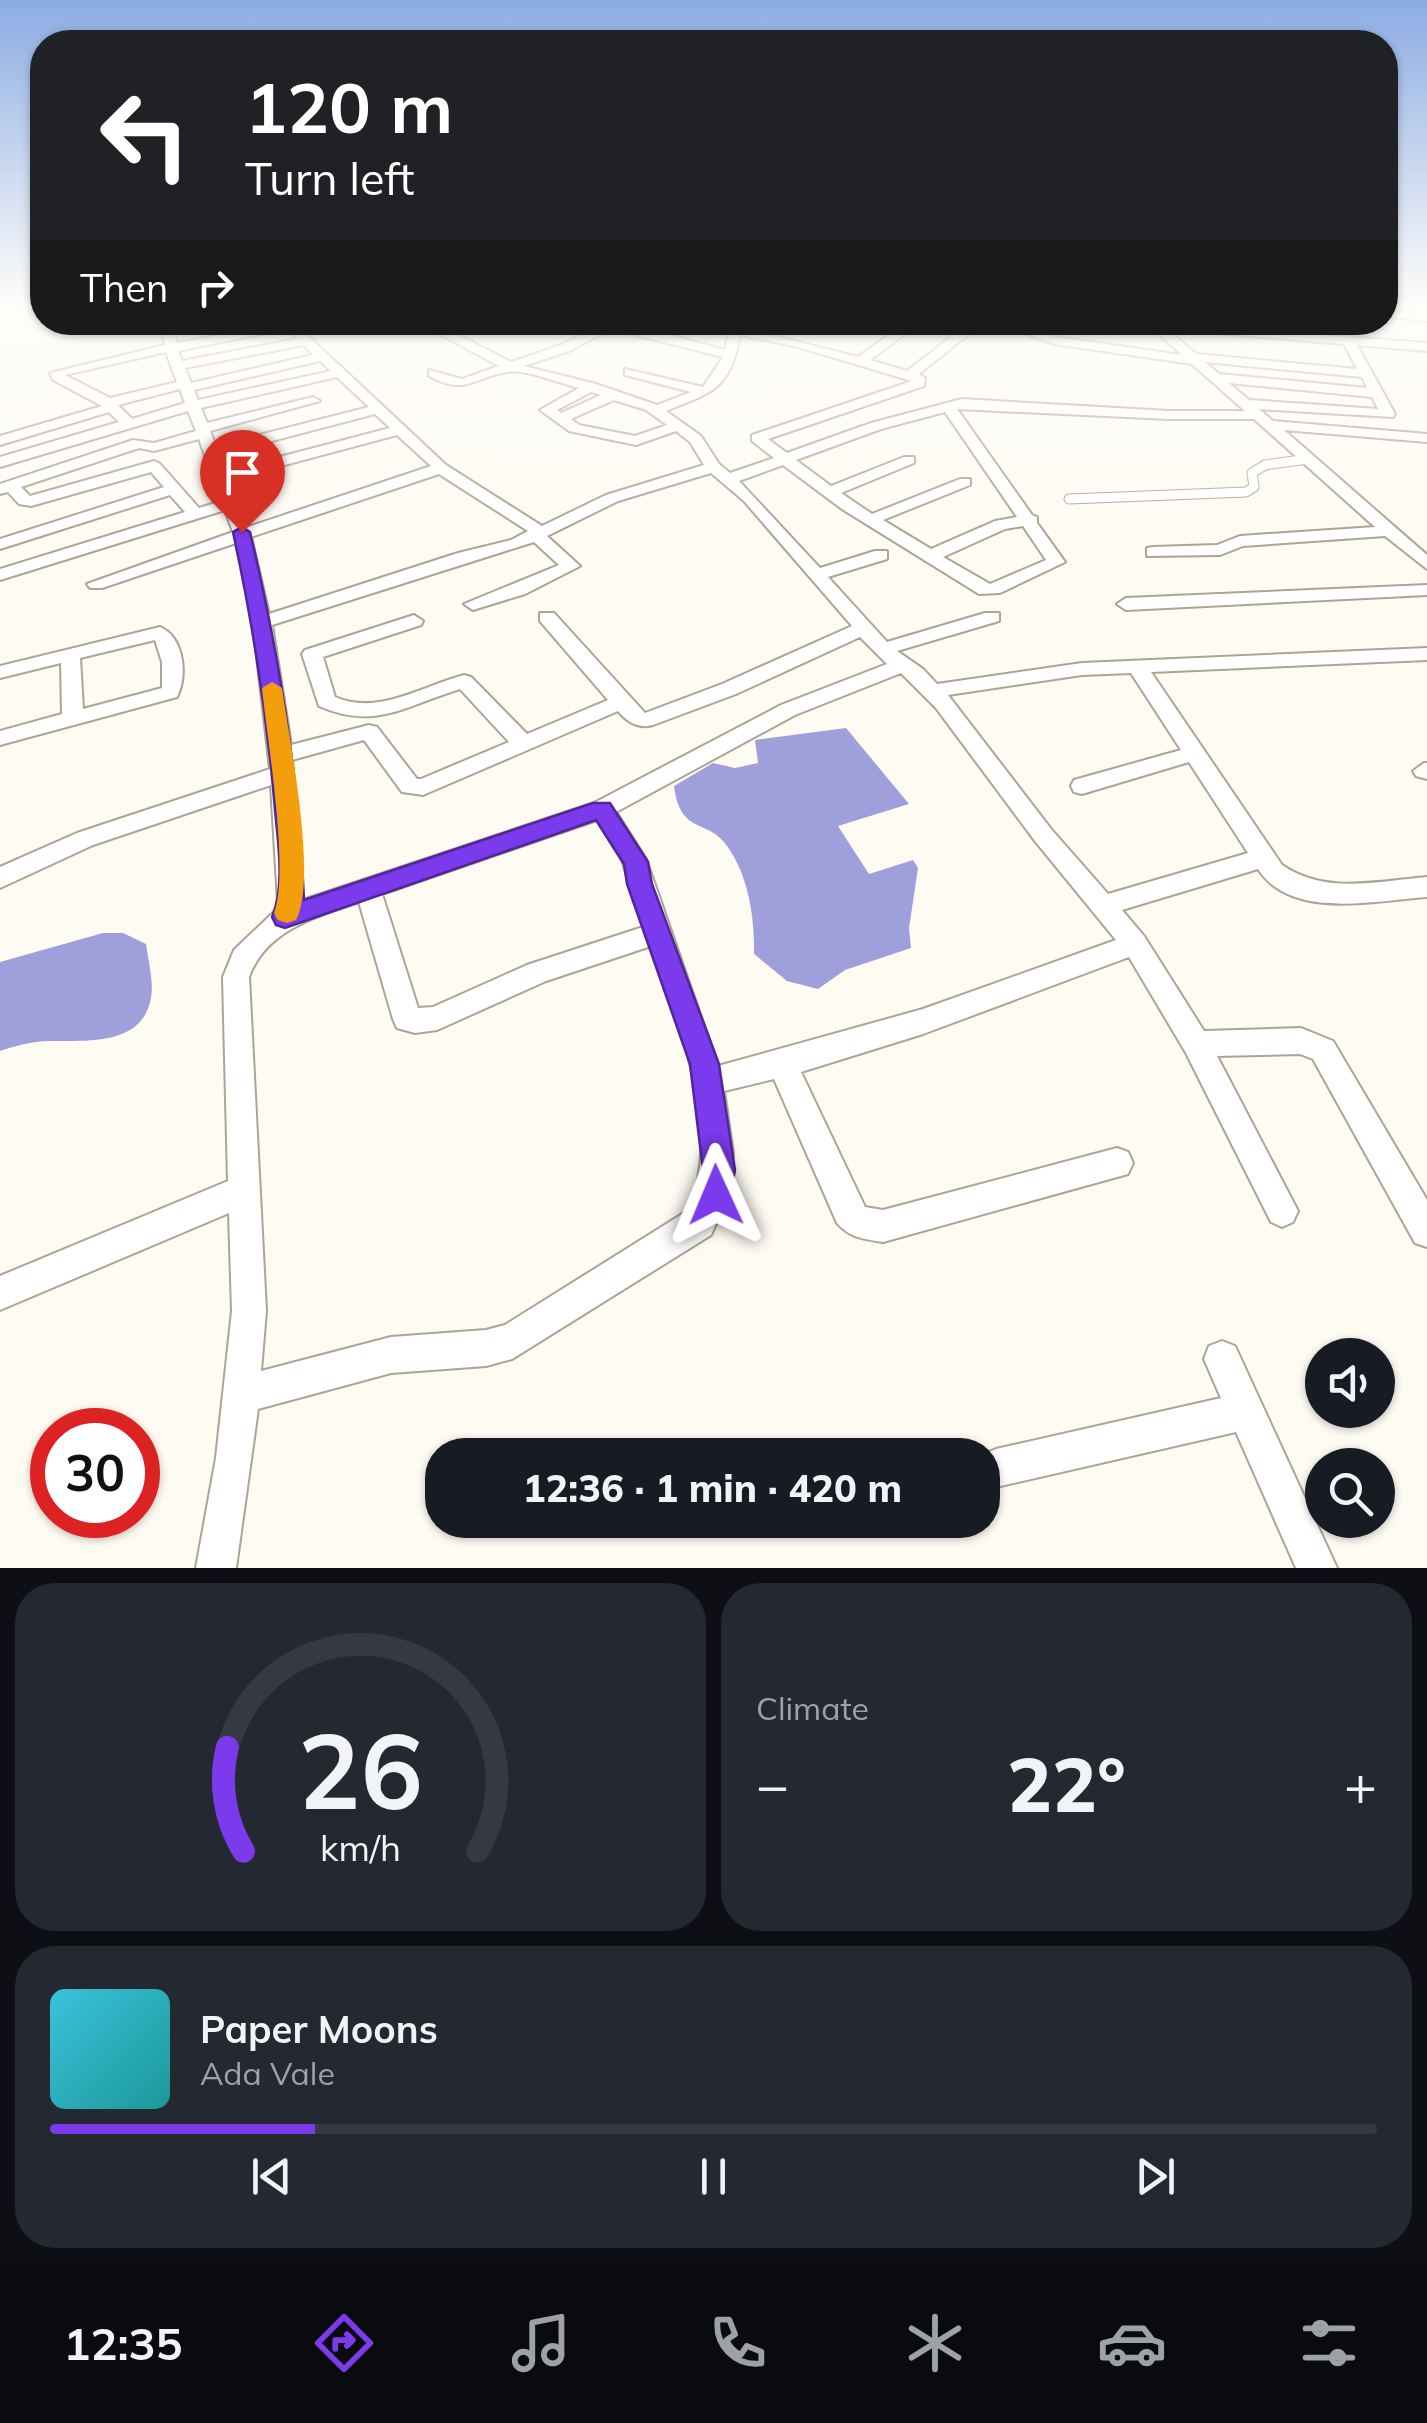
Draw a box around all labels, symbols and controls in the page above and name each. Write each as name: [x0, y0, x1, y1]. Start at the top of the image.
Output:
text: 120 m: [245, 63, 453, 151]
icon: left: [80, 70, 210, 200]
text: Turn left: [245, 150, 414, 206]
icon: right: [188, 260, 243, 315]
text: Then: [80, 264, 168, 312]
pin: [200, 430, 285, 533]
icon: arrive: [215, 445, 270, 500]
position arrow: [664, 1143, 768, 1247]
map controls: [1305, 1338, 1395, 1538]
button: sound: [1305, 1338, 1395, 1428]
speed limit sign: 30: [30, 1408, 160, 1538]
button: search: [1305, 1448, 1395, 1538]
text: 12:36 · 1 min · 420 m: [523, 1464, 902, 1512]
text: Climate: [756, 1688, 869, 1728]
text: 26: [298, 1704, 423, 1835]
text: 22°: [1007, 1737, 1126, 1831]
text: −: [756, 1750, 789, 1819]
text: +: [1344, 1750, 1377, 1819]
text: km/h: [320, 1825, 401, 1870]
text: Paper Moons: [200, 2005, 438, 2053]
text: Ada Vale: [200, 2053, 335, 2093]
icon: previous: [244, 2149, 299, 2204]
icon: pause: [686, 2149, 741, 2204]
icon: next: [1128, 2149, 1183, 2204]
icon: directions: [309, 2308, 379, 2378]
icon: music: [506, 2308, 576, 2378]
icon: phone: [703, 2308, 773, 2378]
icon: climate: [900, 2308, 970, 2378]
icon: car: [1097, 2308, 1167, 2378]
icon: filters: [1294, 2308, 1364, 2378]
text: 12:35: [63, 2315, 183, 2371]

